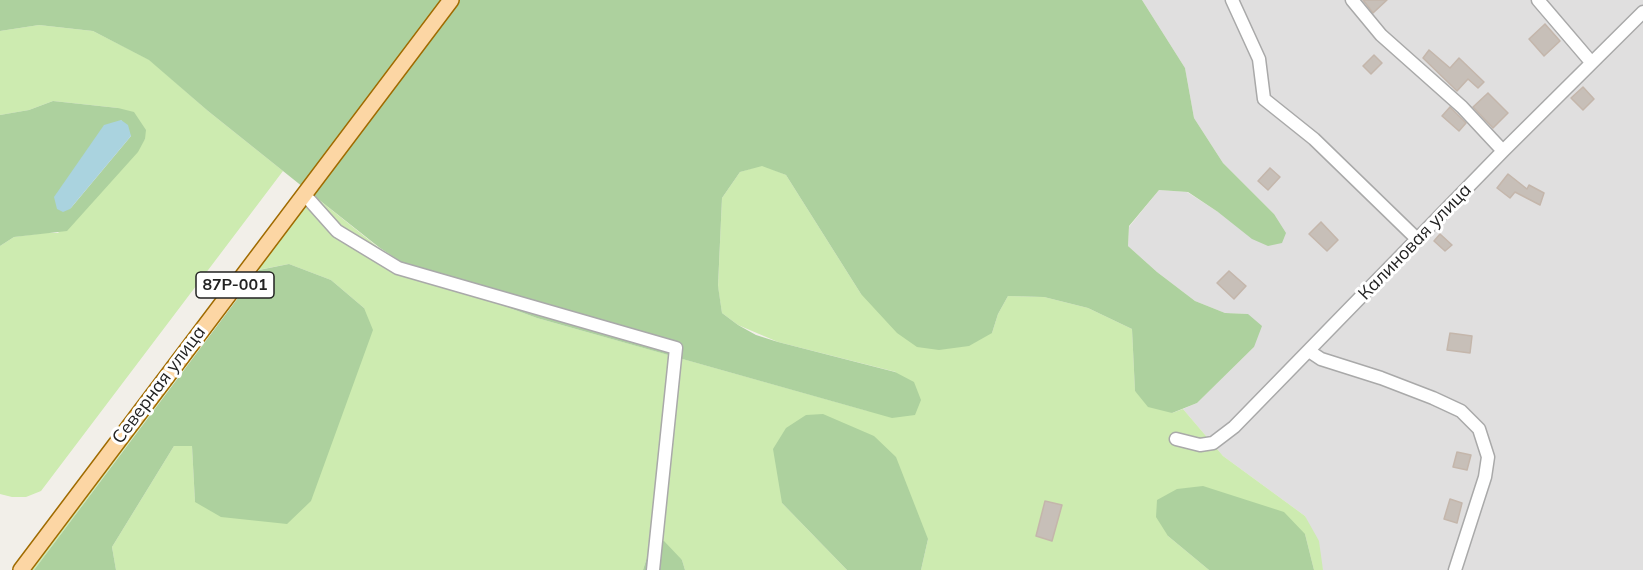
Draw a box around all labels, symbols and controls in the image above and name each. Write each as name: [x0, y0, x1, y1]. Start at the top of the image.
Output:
street label: Калиновая улица: [1354, 179, 1476, 305]
road number: 87Р-001: [196, 272, 274, 298]
street label: Северная улица: [108, 322, 210, 448]

